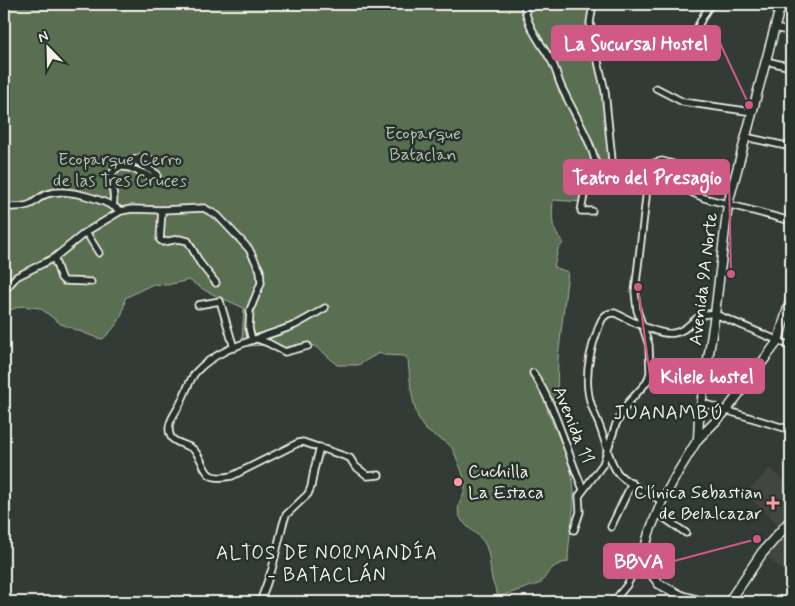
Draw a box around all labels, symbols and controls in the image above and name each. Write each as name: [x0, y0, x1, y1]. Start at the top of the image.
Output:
north arrow: [22, 22, 72, 72]
callout: La Sucursal Hostel: [552, 26, 720, 60]
text: N: [36, 27, 51, 47]
text: La Sucursal Hostel: [564, 32, 708, 57]
park label: Ecoparque Bataclan: [385, 122, 461, 167]
park label: Ecoparque Cerro de las Tres Cruces: [53, 148, 187, 193]
callout: Teatro del Presagio: [564, 160, 729, 194]
text: Teatro del Presagio: [572, 166, 722, 194]
street label: Avenida 9A Norte: [684, 211, 724, 347]
callout: Kilele hostel: [650, 359, 764, 393]
text: Kilele hostel: [660, 365, 754, 390]
street label: Avenida 11: [547, 383, 599, 467]
district label: JUANAMBÚ: [614, 401, 724, 426]
place label: Cuchilla La Estaca: [468, 460, 544, 505]
marker: Cuchilla La Estaca: [452, 476, 464, 488]
place label: Clínica Sebastian de Belalcazar: [634, 481, 762, 526]
marker: Clínica Sebastian de Belalcazar: [766, 496, 780, 510]
district label: ALTOS DE NORMANDÍA - BATACLÁN: [216, 540, 438, 588]
callout: BBVA: [604, 544, 674, 578]
text: BBVA: [614, 550, 664, 575]

